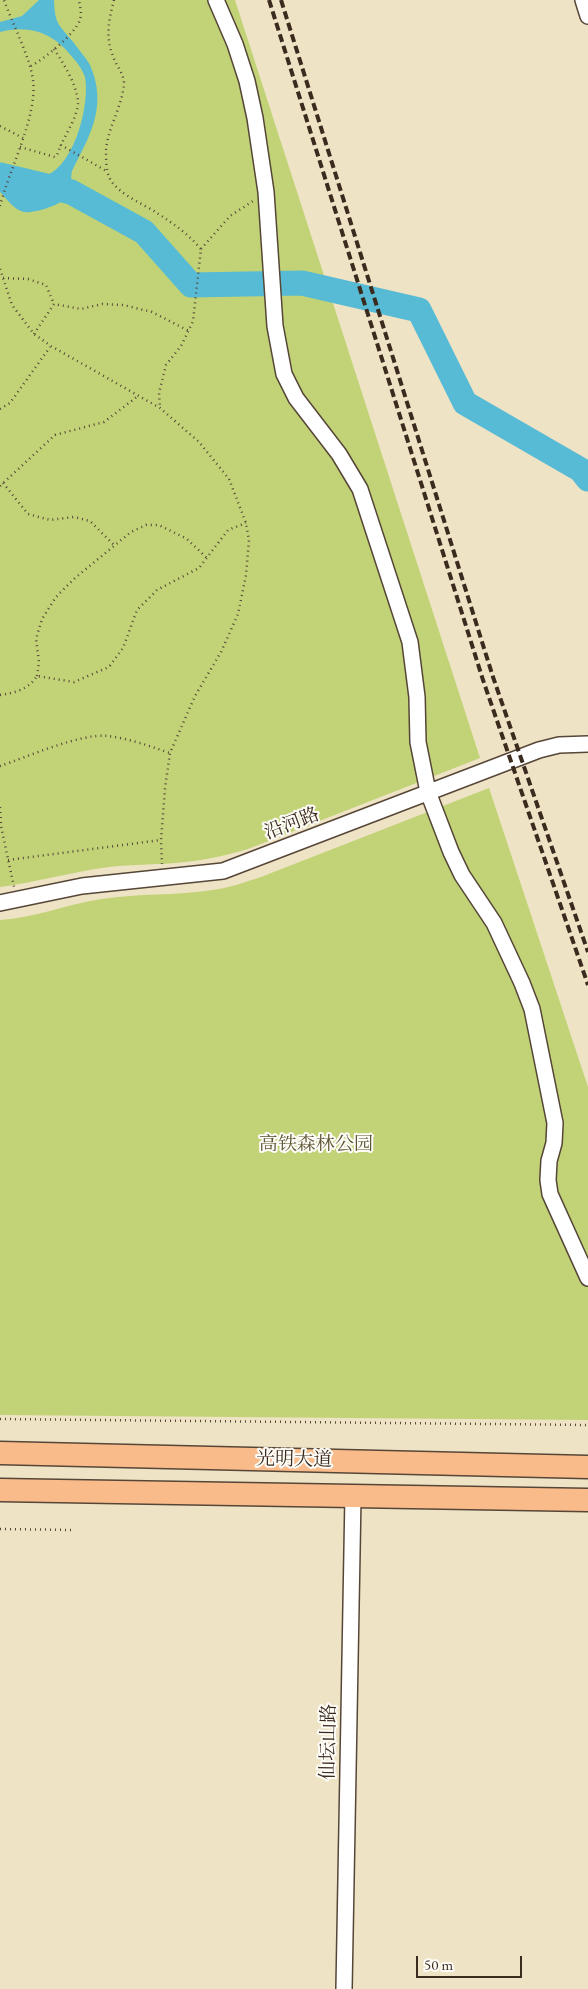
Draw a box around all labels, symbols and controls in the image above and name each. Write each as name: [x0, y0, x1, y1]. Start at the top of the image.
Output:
street label: 沿河路: [261, 803, 323, 845]
park label: 高铁森林公园: [259, 1134, 373, 1156]
street label: 光明大道: [256, 1448, 332, 1472]
street label: 仙坛山路: [317, 1704, 341, 1780]
scale bar: [418, 1946, 524, 1978]
text: 50 m: [424, 1955, 453, 1974]

